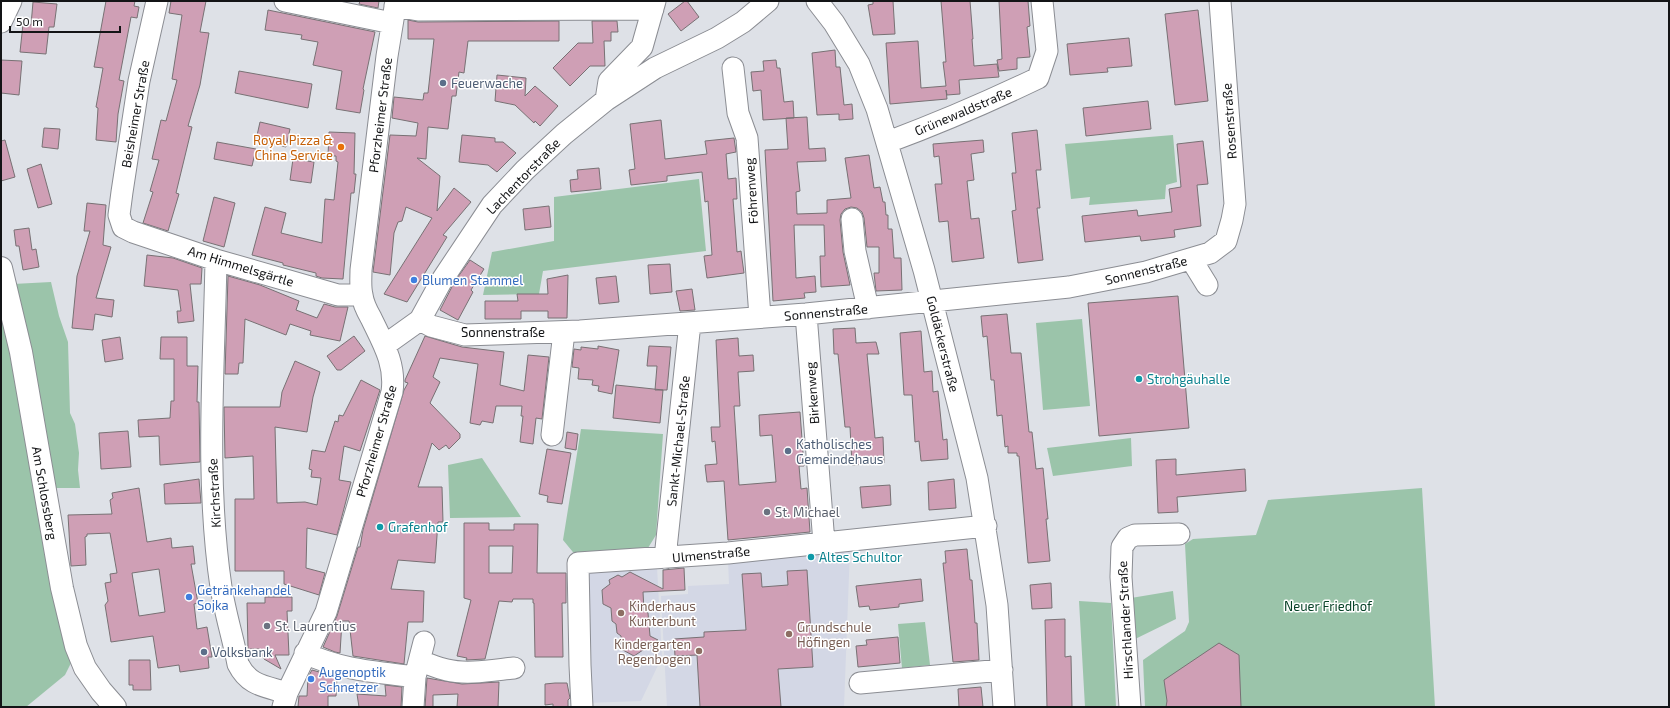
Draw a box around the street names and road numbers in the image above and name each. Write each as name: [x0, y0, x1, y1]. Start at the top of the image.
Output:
street label: Pforzheimer Straße: [365, 56, 395, 174]
street label: Beisheimer Straße: [118, 59, 152, 169]
street label: Rosenstraße: [1218, 82, 1240, 160]
street label: Grünewaldstraße: [912, 83, 1014, 139]
street label: Lachentorstraße: [483, 135, 563, 217]
street label: Föhrenweg: [741, 157, 761, 225]
street label: Am Himmelsgärtle: [186, 242, 296, 290]
street label: Sonnenstraße: [1103, 252, 1189, 288]
street label: Goldäckerstraße: [923, 294, 963, 394]
street label: Sonnenstraße: [783, 300, 869, 324]
street label: Sonnenstraße: [461, 324, 545, 340]
street label: Birkenweg: [802, 361, 822, 425]
street label: Sankt-Michael-Straße: [663, 375, 693, 507]
street label: Pforzheimer Straße: [352, 383, 400, 499]
street label: Am Schlossberg: [29, 445, 61, 541]
street label: Kirchstraße: [204, 458, 224, 528]
street label: Ulmenstraße: [671, 543, 751, 565]
street label: Hirschlander Straße: [1114, 560, 1136, 680]

